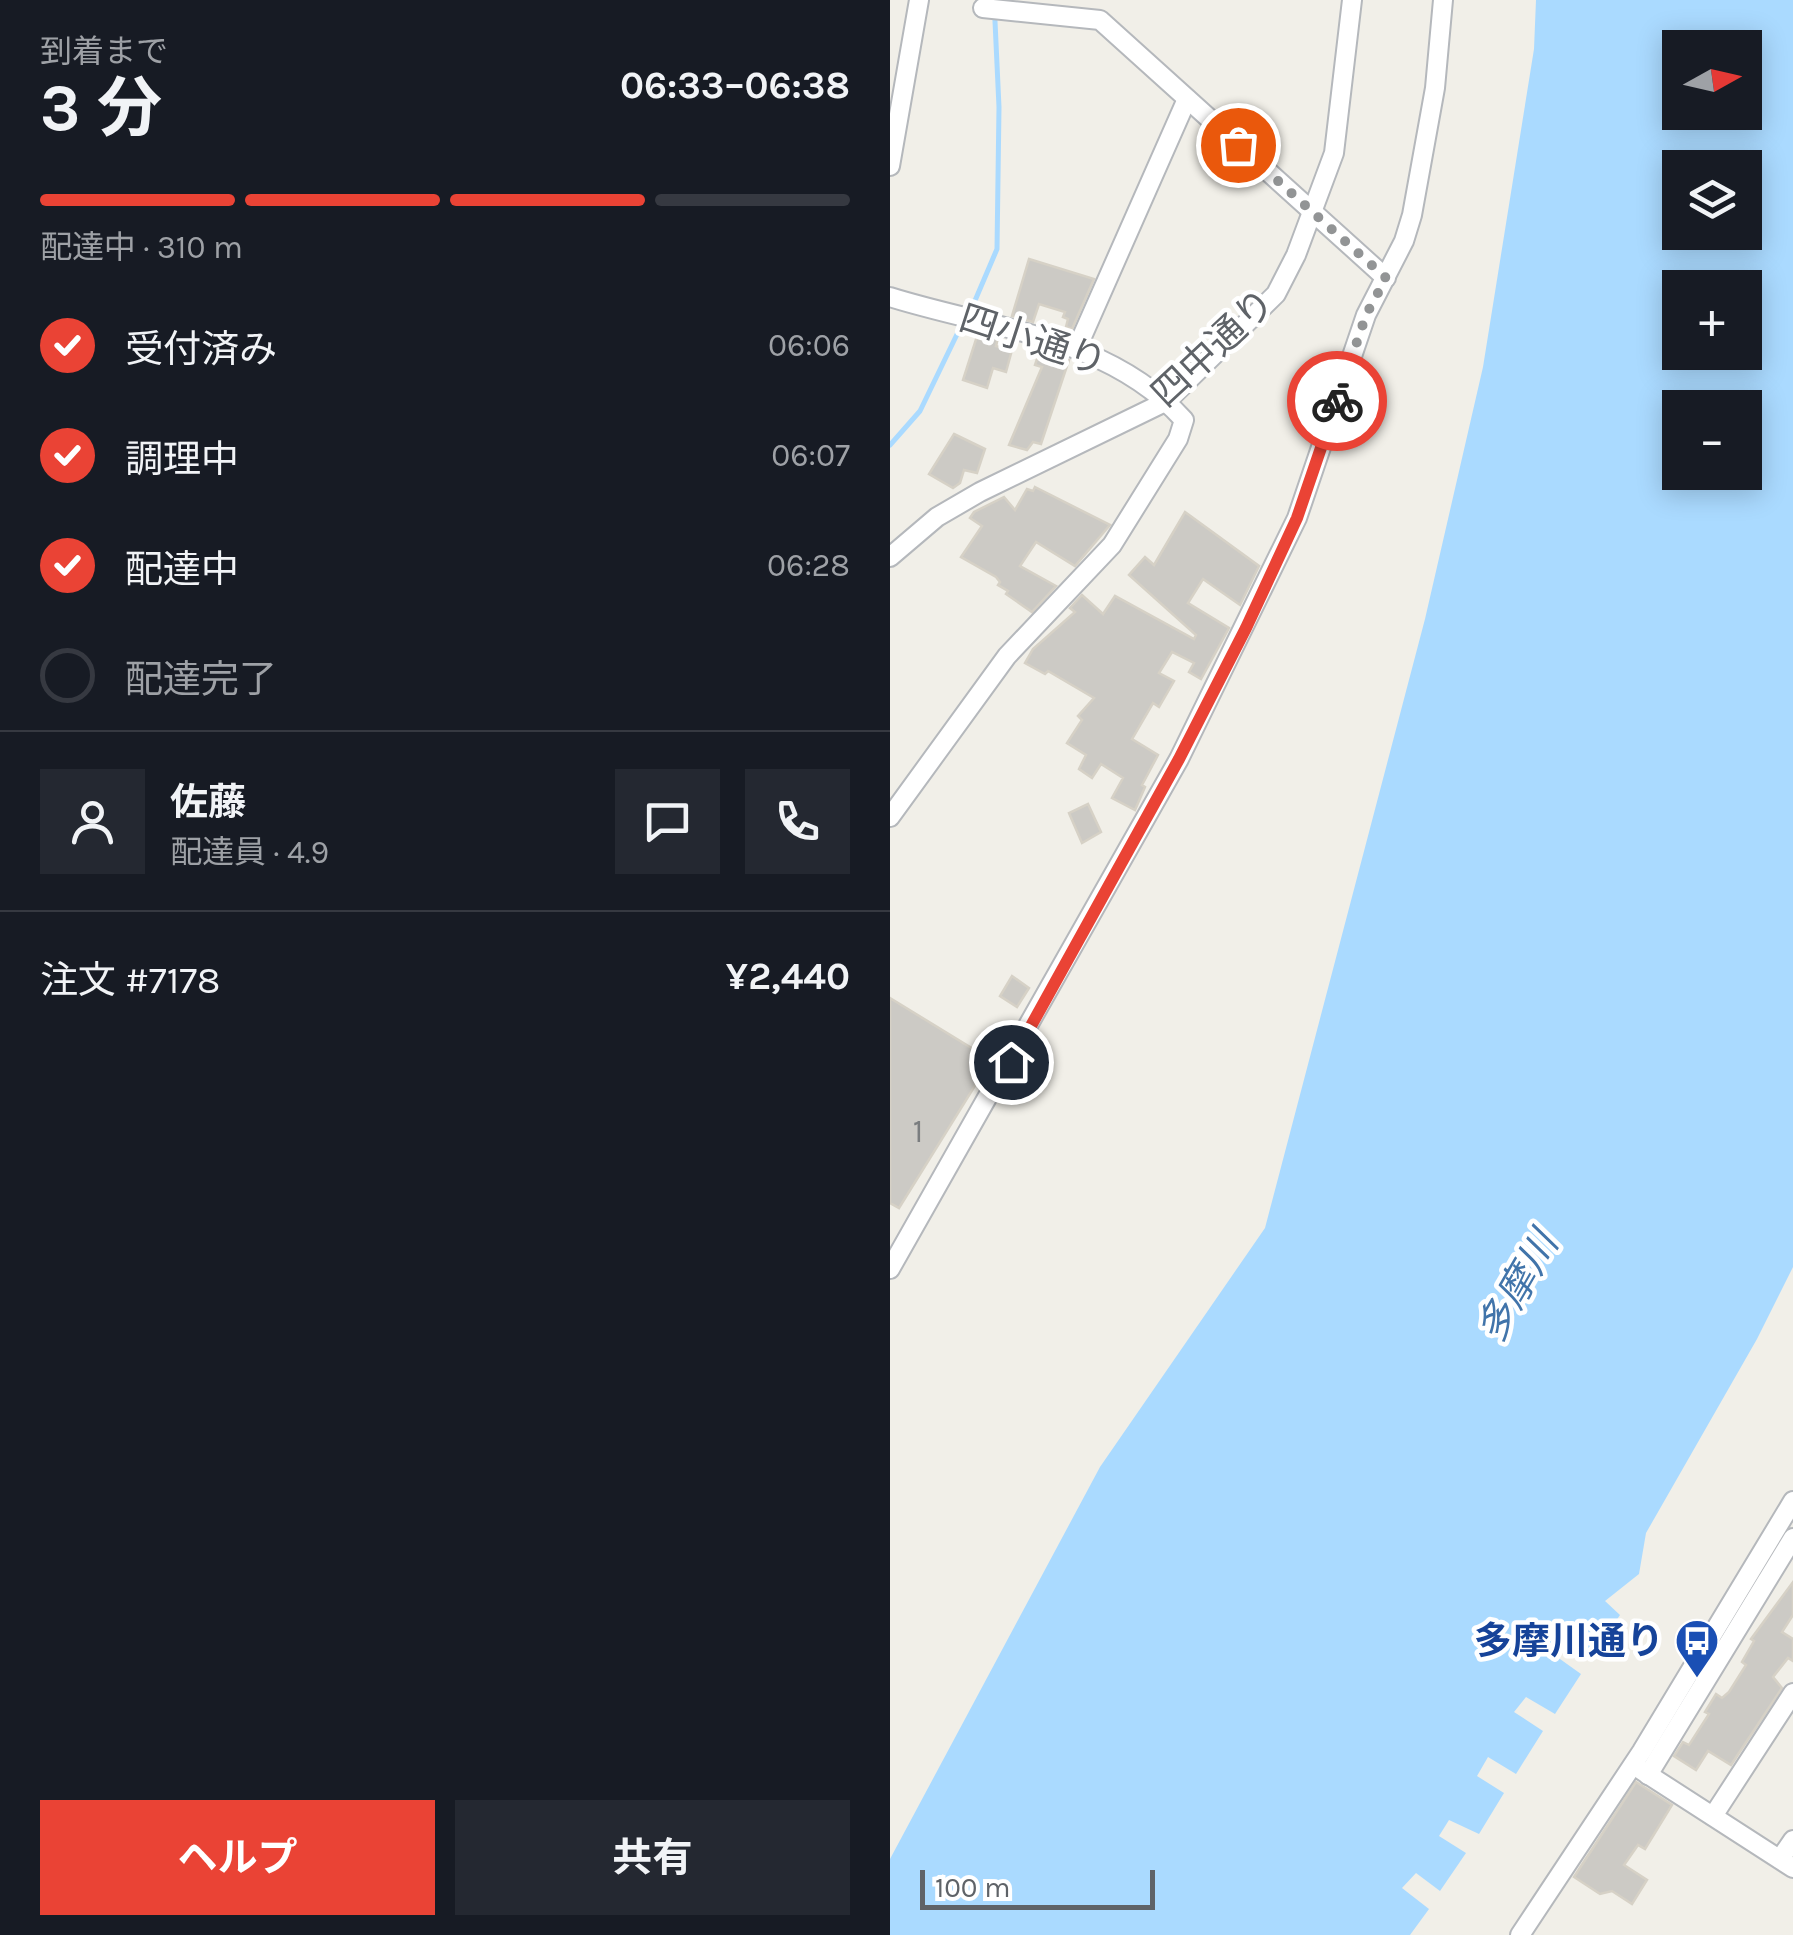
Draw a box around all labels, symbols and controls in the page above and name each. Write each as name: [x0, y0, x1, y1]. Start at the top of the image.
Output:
north arrow: [1662, 30, 1762, 130]
map controls: [1662, 30, 1762, 490]
text: 到着まで: [40, 33, 168, 70]
text: 06:33–06:38: [620, 63, 850, 108]
text: 3 分: [40, 70, 162, 146]
pin: [1196, 103, 1281, 188]
icon: bag: [1211, 118, 1266, 173]
button: layers: [1662, 150, 1762, 250]
text: 配達中 · 310 m: [40, 229, 243, 266]
button: +: [1662, 270, 1762, 370]
street label: 四中通り: [1142, 280, 1284, 416]
street label: 四小通り: [954, 295, 1112, 385]
icon: check: [40, 318, 95, 373]
text: 受付済み: [125, 327, 277, 372]
text: 06:06: [768, 327, 850, 364]
courier: [1287, 351, 1387, 451]
icon: bike: [1310, 374, 1365, 429]
button: −: [1662, 390, 1762, 490]
icon: check: [40, 428, 95, 483]
text: 調理中: [125, 437, 239, 482]
text: 06:07: [771, 437, 850, 474]
icon: check: [40, 538, 95, 593]
text: 配達中: [125, 547, 239, 592]
text: 06:28: [767, 547, 850, 584]
text: 配達完了: [125, 657, 277, 702]
button: person: [40, 769, 145, 874]
button: chat: [615, 769, 720, 874]
button: phone: [745, 769, 850, 874]
text: 佐藤: [170, 780, 246, 825]
text: 配達員 · 4.9: [170, 834, 329, 871]
text: ¥2,440: [726, 954, 850, 999]
text: 注文 #7178: [40, 958, 220, 1003]
pin: [969, 1020, 1054, 1105]
icon: home: [984, 1035, 1039, 1090]
house number: 1: [913, 1113, 923, 1150]
water label: 多摩川: [1467, 1220, 1569, 1351]
bus stop icon: 多摩川通り: [1674, 1618, 1720, 1679]
place label: 多摩川通り: [1474, 1619, 1664, 1664]
button: ヘルプ: [40, 1800, 435, 1915]
button: 共有: [455, 1800, 850, 1915]
scale bar: [920, 1865, 1155, 1910]
text: 100 m: [935, 1871, 1010, 1904]

